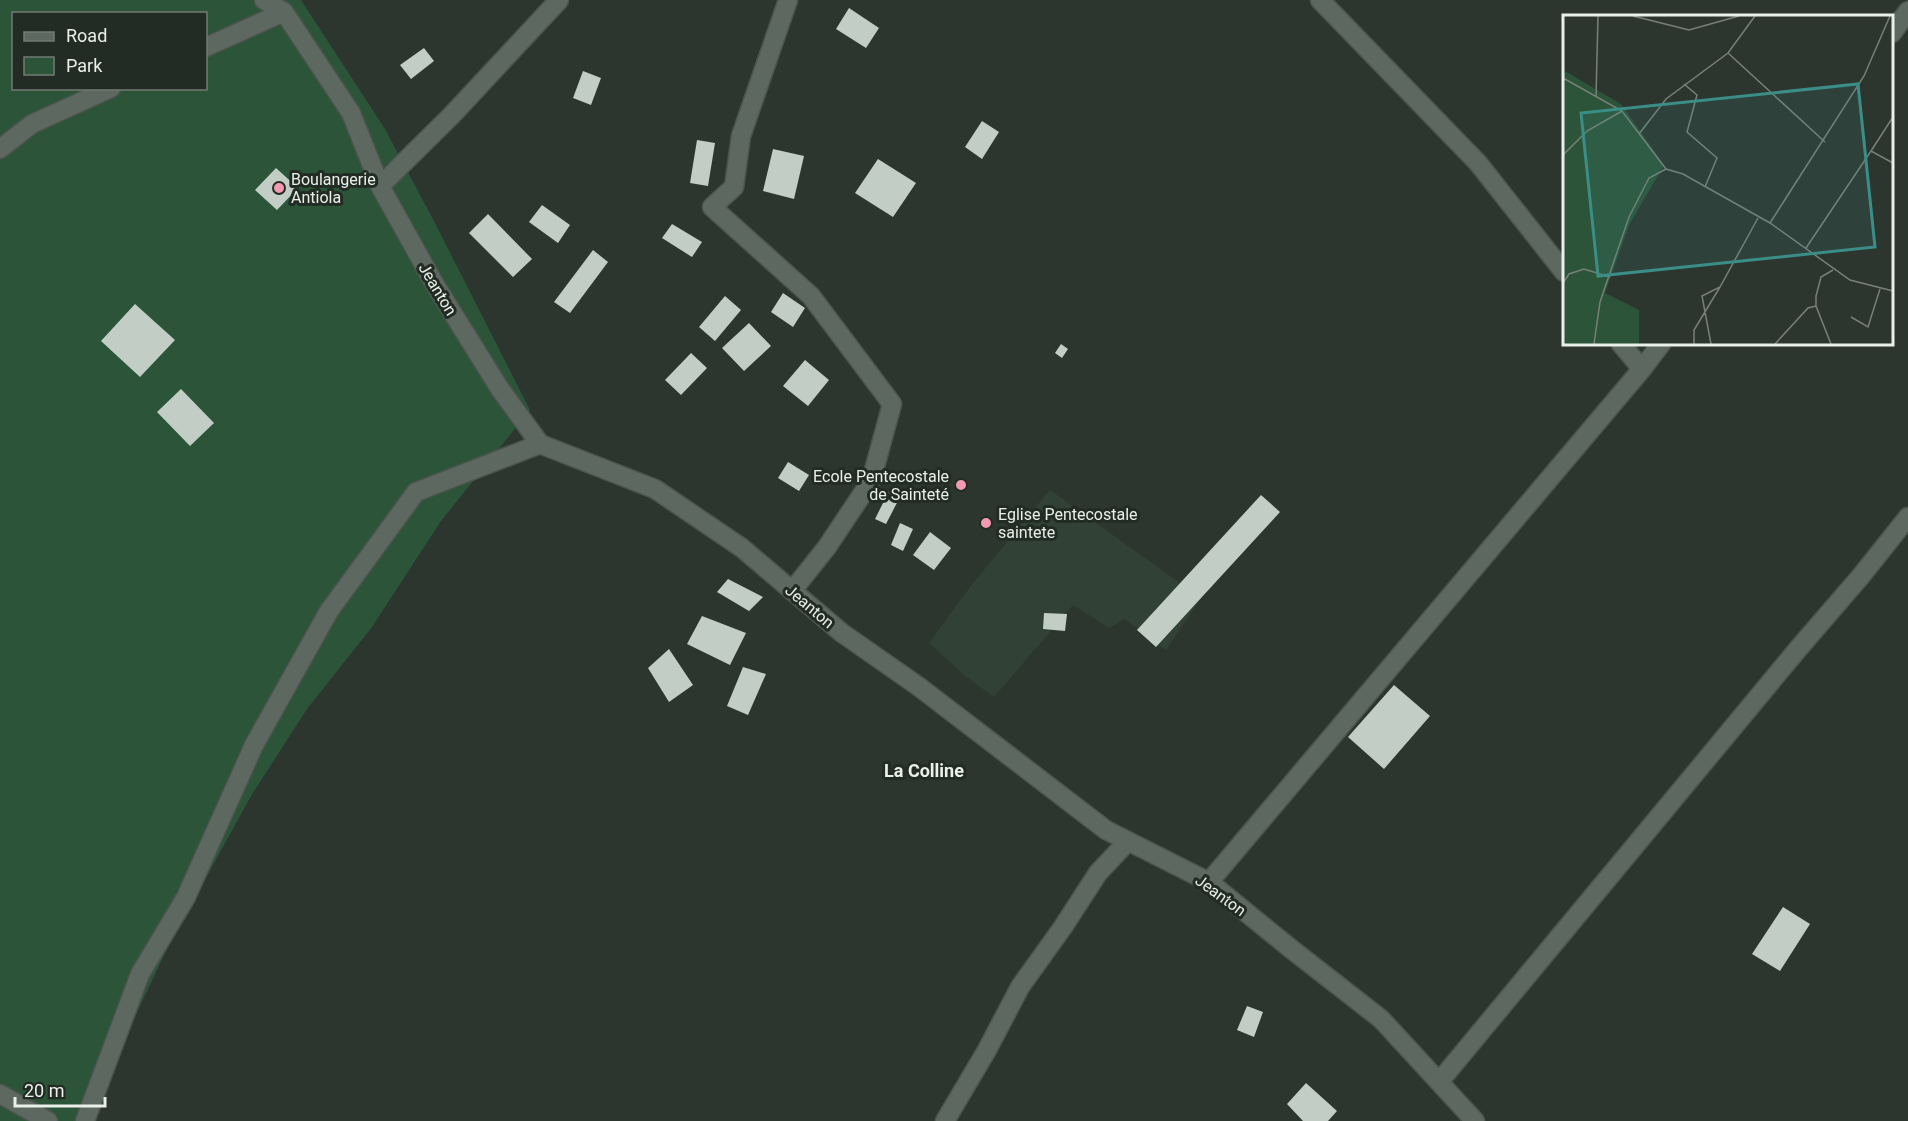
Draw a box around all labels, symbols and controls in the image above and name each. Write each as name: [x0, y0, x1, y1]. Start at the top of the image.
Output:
legend: [12, 12, 207, 90]
inset map: [1563, 15, 1893, 345]
text: Road: [66, 25, 107, 46]
text: Park: [66, 55, 103, 76]
place label: Boulangerie Antiola: [291, 170, 376, 207]
marker: Boulangerie Antiola: [272, 181, 286, 195]
street label: Jeanton: [415, 260, 461, 319]
place label: Ecole Pentecostale de Sainteté: [813, 467, 949, 504]
marker: Ecole Pentecostale de Sainteté: [954, 478, 968, 492]
place label: Eglise Pentecostale saintete: [998, 505, 1138, 542]
marker: Eglise Pentecostale saintete: [979, 516, 993, 530]
street label: Jeanton: [781, 580, 838, 632]
district label: La Colline: [884, 760, 964, 781]
street label: Jeanton: [1192, 871, 1250, 920]
scale bar: [15, 1070, 105, 1108]
text: 20 m: [24, 1080, 64, 1101]

